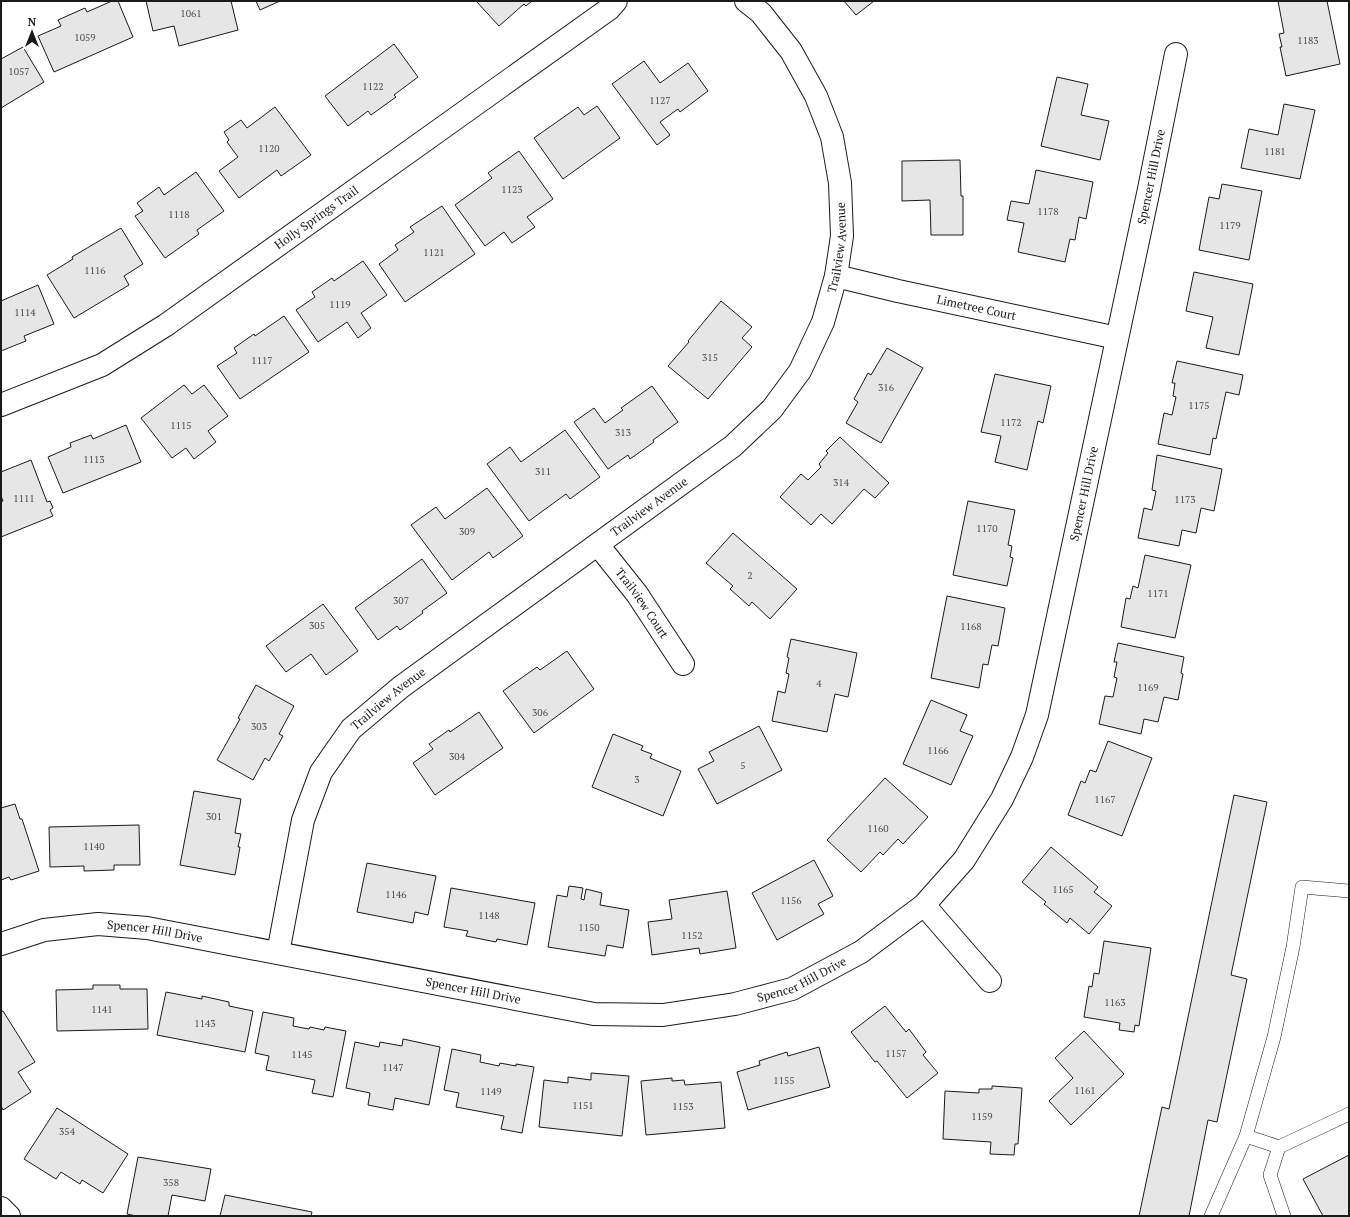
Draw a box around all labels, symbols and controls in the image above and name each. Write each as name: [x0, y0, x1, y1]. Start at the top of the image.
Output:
house number: 1061: [180, 7, 202, 20]
north arrow: [12, 12, 52, 52]
text: N: [28, 15, 37, 29]
house number: 1059: [74, 31, 96, 44]
house number: 1183: [1297, 34, 1319, 47]
house number: 1057: [8, 65, 30, 78]
house number: 1122: [362, 80, 384, 93]
house number: 1127: [649, 94, 671, 107]
street label: Spencer Hill Drive: [1134, 128, 1168, 226]
house number: 1120: [258, 142, 280, 155]
house number: 1181: [1264, 145, 1286, 158]
street label: Holly Springs Trail: [271, 182, 361, 252]
house number: 1123: [501, 183, 523, 196]
street label: Trailview Avenue: [824, 202, 849, 294]
house number: 1178: [1037, 205, 1059, 218]
house number: 1118: [168, 208, 190, 221]
house number: 1179: [1219, 219, 1241, 232]
house number: 1121: [423, 246, 445, 259]
house number: 1116: [84, 264, 106, 277]
street label: Limetree Court: [935, 292, 1018, 323]
house number: 1119: [329, 298, 351, 311]
house number: 1114: [14, 306, 36, 319]
house number: 315: [702, 351, 718, 364]
house number: 1117: [251, 354, 273, 367]
house number: 316: [878, 381, 895, 394]
house number: 1175: [1188, 399, 1210, 412]
house number: 1172: [1000, 416, 1022, 429]
house number: 1115: [170, 419, 192, 432]
house number: 313: [615, 426, 631, 439]
street label: Spencer Hill Drive: [1066, 445, 1101, 542]
house number: 1113: [83, 453, 105, 466]
house number: 311: [535, 465, 551, 478]
street label: Trailview Avenue: [607, 473, 690, 539]
house number: 314: [833, 476, 850, 489]
house number: 1111: [13, 492, 35, 505]
house number: 1173: [1174, 493, 1196, 506]
house number: 1170: [976, 522, 998, 535]
house number: 309: [459, 525, 475, 538]
street label: Trailview Court: [612, 565, 672, 641]
house number: 2: [747, 569, 753, 582]
house number: 1171: [1147, 587, 1169, 600]
house number: 307: [393, 594, 409, 607]
house number: 305: [309, 619, 325, 632]
house number: 1168: [960, 620, 982, 633]
street label: Trailview Avenue: [348, 664, 428, 733]
house number: 4: [816, 677, 822, 690]
house number: 1169: [1137, 681, 1159, 694]
house number: 306: [532, 706, 549, 719]
house number: 303: [251, 720, 267, 733]
house number: 1166: [927, 744, 949, 757]
house number: 304: [449, 750, 466, 763]
house number: 5: [740, 759, 746, 772]
house number: 3: [634, 773, 640, 786]
house number: 1167: [1094, 793, 1116, 806]
house number: 301: [206, 810, 222, 823]
house number: 1160: [867, 822, 889, 835]
house number: 1140: [83, 840, 105, 853]
house number: 1165: [1052, 883, 1074, 896]
house number: 1146: [385, 888, 407, 901]
house number: 1156: [780, 894, 802, 907]
house number: 1148: [478, 909, 500, 922]
street label: Spencer Hill Drive: [107, 917, 204, 946]
house number: 1150: [578, 921, 600, 934]
house number: 1152: [681, 929, 703, 942]
street label: Spencer Hill Drive: [755, 953, 849, 1005]
street label: Spencer Hill Drive: [425, 974, 522, 1007]
house number: 1163: [1104, 996, 1126, 1009]
house number: 1141: [91, 1003, 113, 1016]
house number: 1143: [194, 1017, 216, 1030]
house number: 1157: [885, 1047, 907, 1060]
house number: 1145: [291, 1048, 313, 1061]
house number: 1147: [382, 1061, 404, 1074]
house number: 1155: [773, 1074, 795, 1087]
house number: 1161: [1074, 1084, 1096, 1097]
house number: 1149: [480, 1085, 502, 1098]
house number: 1151: [572, 1099, 594, 1112]
house number: 1153: [672, 1100, 694, 1113]
house number: 1159: [971, 1110, 993, 1123]
house number: 354: [59, 1125, 76, 1138]
house number: 358: [163, 1176, 179, 1189]

